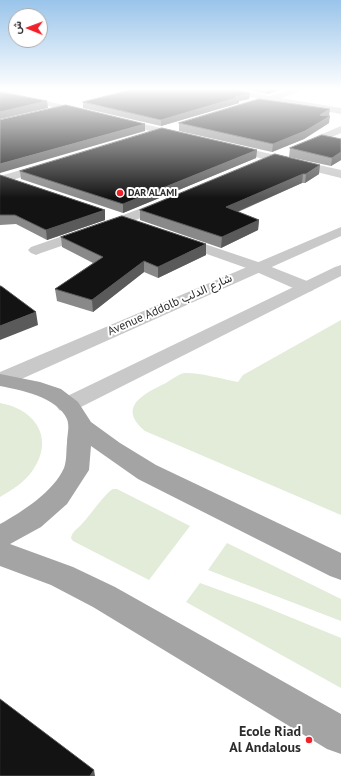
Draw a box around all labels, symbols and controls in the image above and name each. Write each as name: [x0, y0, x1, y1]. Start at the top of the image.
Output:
north arrow: [8, 8, 48, 48]
text: ش: [10, 21, 24, 35]
place label: DAR ALAMI: [128, 187, 177, 199]
marker: DAR ALAMI: [115, 188, 125, 198]
street label: Avenue Addolb شارع الدلب: [105, 271, 235, 339]
place label: Ecole Riad Al Andalous: [229, 724, 301, 756]
marker: Ecole Riad Al Andalous: [304, 735, 314, 745]

